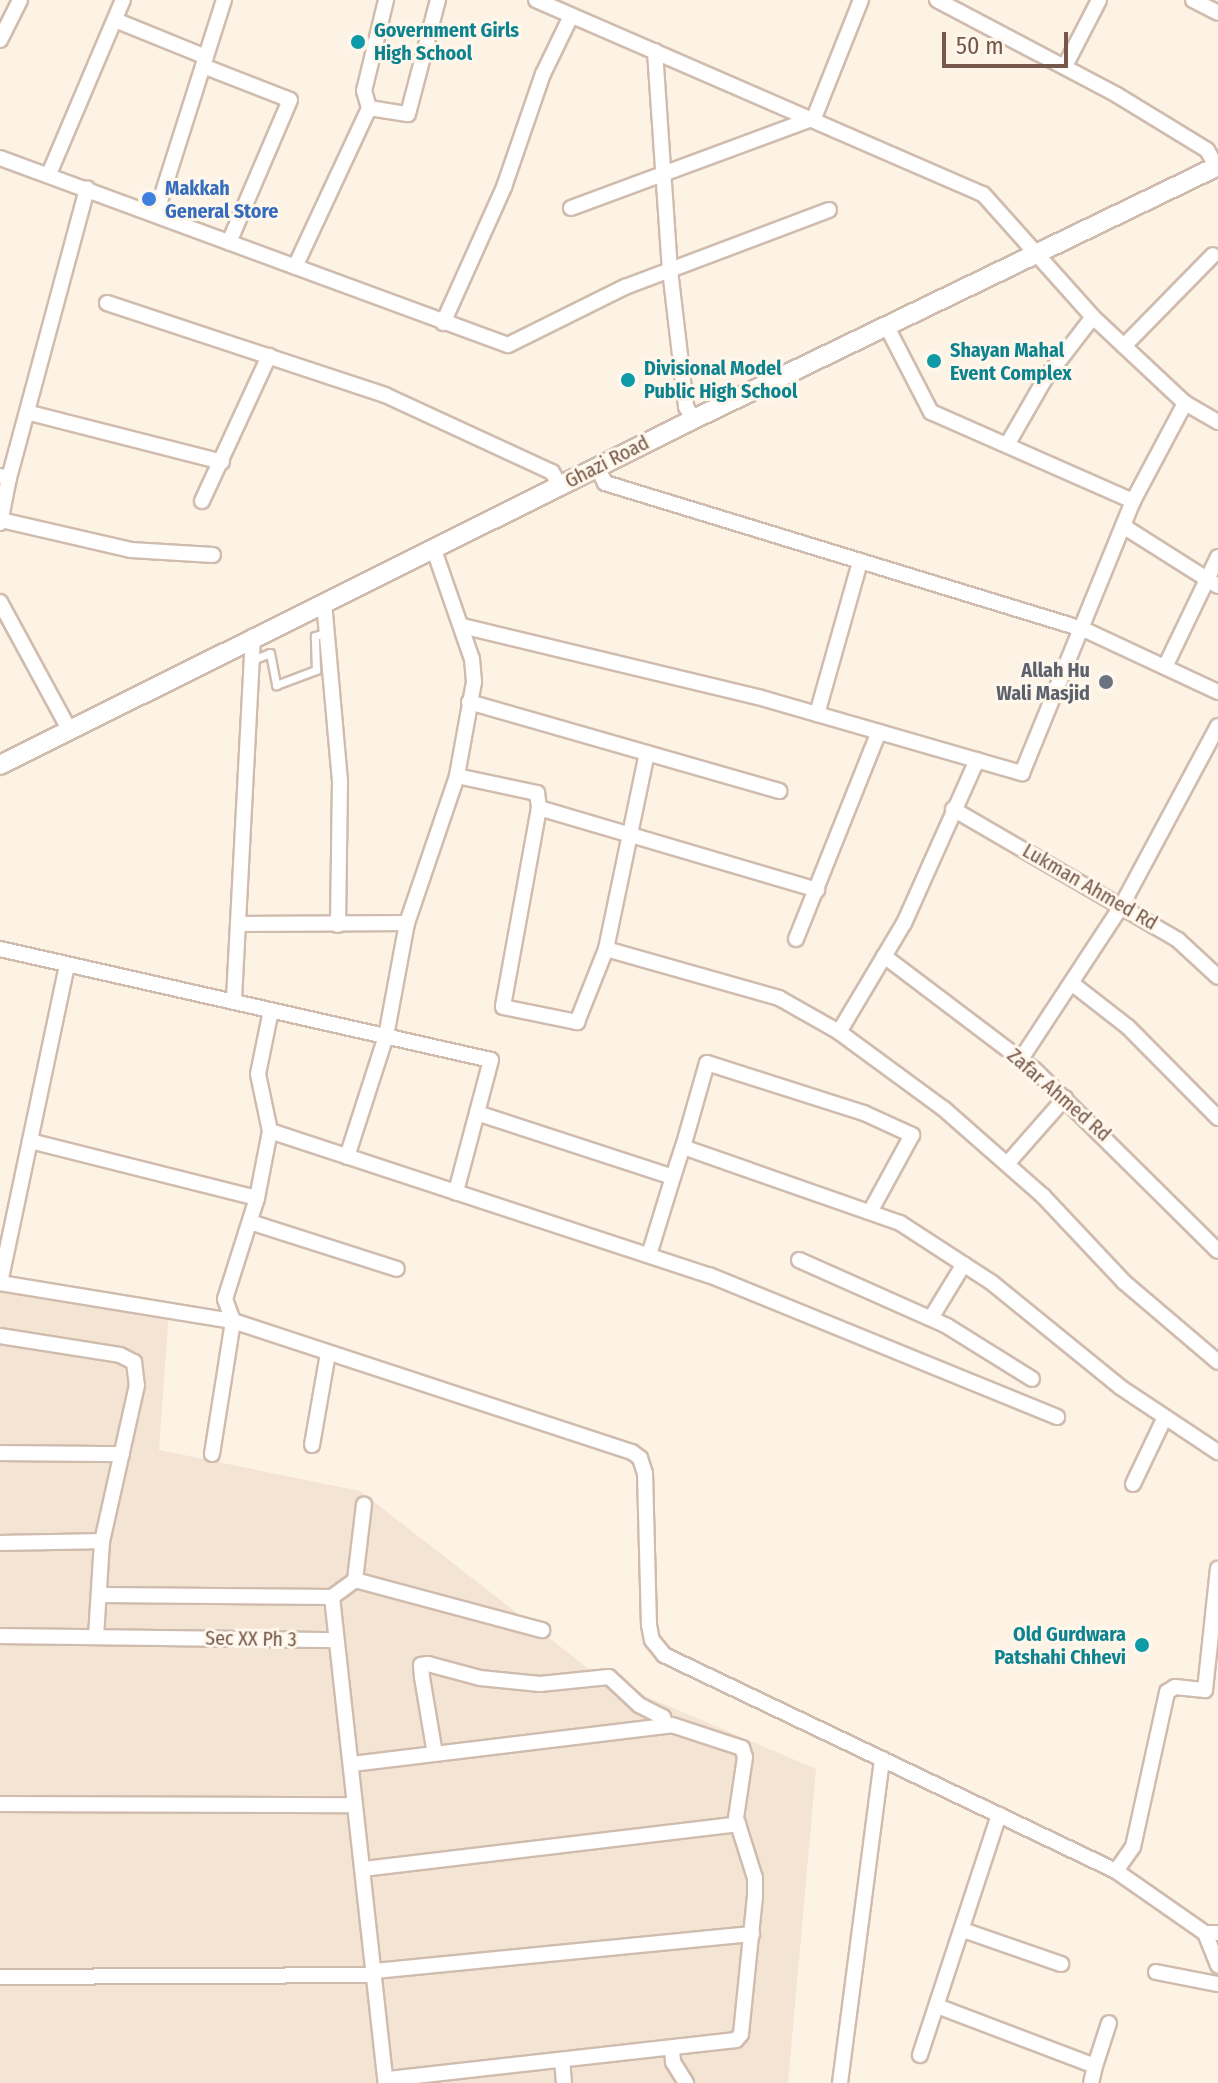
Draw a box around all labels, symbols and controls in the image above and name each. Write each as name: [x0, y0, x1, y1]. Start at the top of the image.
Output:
scale bar: [946, 16, 1072, 66]
place label: Government Girls High School: [374, 18, 519, 65]
text: 50 m: [956, 32, 1004, 60]
marker: Government Girls High School: [349, 33, 367, 51]
place label: Makkah General Store: [165, 176, 278, 223]
marker: Makkah General Store: [140, 190, 158, 208]
place label: Shayan Mahal Event Complex: [950, 338, 1072, 385]
marker: Shayan Mahal Event Complex: [925, 352, 943, 370]
place label: Divisional Model Public High School: [644, 356, 797, 403]
marker: Divisional Model Public High School: [619, 371, 637, 389]
street label: Ghazi Road: [561, 431, 653, 493]
place label: Allah Hu Wali Masjid: [996, 658, 1090, 705]
marker: Allah Hu Wali Masjid: [1097, 673, 1115, 691]
street label: Lukman Ahmed Rd: [1018, 839, 1162, 935]
street label: Zafar Ahmed Rd: [1002, 1044, 1116, 1146]
place label: Old Gurdwara Patshahi Chhevi: [994, 1622, 1126, 1669]
street label: Sec XX Ph 3: [205, 1626, 297, 1652]
marker: Old Gurdwara Patshahi Chhevi: [1133, 1636, 1151, 1654]

